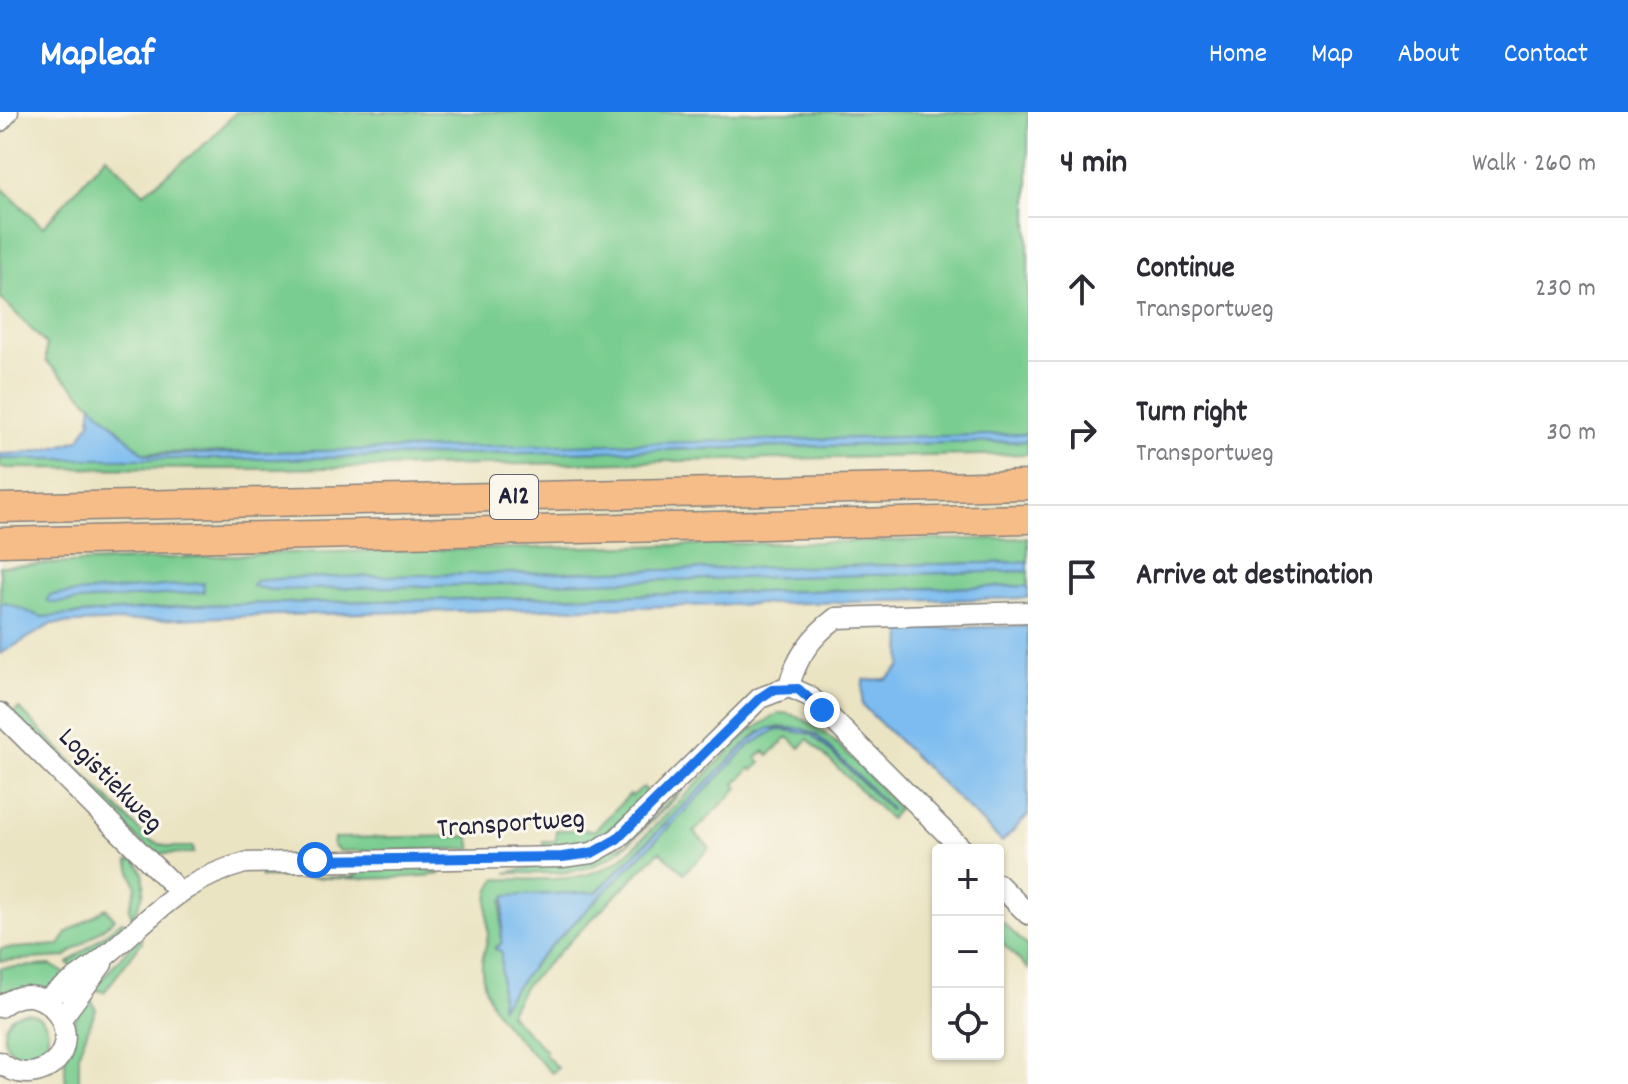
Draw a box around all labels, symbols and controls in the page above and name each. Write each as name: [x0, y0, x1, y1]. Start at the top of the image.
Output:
text: Mapleaf: [40, 29, 155, 84]
text: Home: [1209, 36, 1267, 76]
text: Map: [1311, 36, 1353, 76]
text: About: [1397, 36, 1460, 76]
text: Contact: [1504, 36, 1588, 76]
text: 4 min: [1060, 140, 1127, 189]
text: Walk · 260 m: [1472, 146, 1596, 183]
text: Continue: [1136, 249, 1235, 292]
icon: ahead: [1060, 267, 1104, 311]
text: 230 m: [1535, 271, 1596, 308]
text: Transportweg: [1136, 292, 1274, 329]
text: Turn right: [1136, 393, 1247, 436]
icon: right: [1060, 411, 1104, 455]
text: 30 m: [1546, 415, 1596, 452]
text: Transportweg: [1136, 436, 1274, 473]
road number: A12: [490, 475, 538, 519]
icon: arrive: [1060, 555, 1104, 599]
text: Arrive at destination: [1136, 556, 1373, 599]
route end: [804, 692, 840, 728]
street label: Logistiekweg: [47, 720, 171, 844]
street label: Transportweg: [436, 801, 586, 851]
route start: [297, 842, 333, 878]
map controls: [932, 844, 1004, 1060]
button: +: [932, 844, 1004, 916]
button: −: [932, 916, 1004, 988]
button: locate: [932, 988, 1004, 1060]

